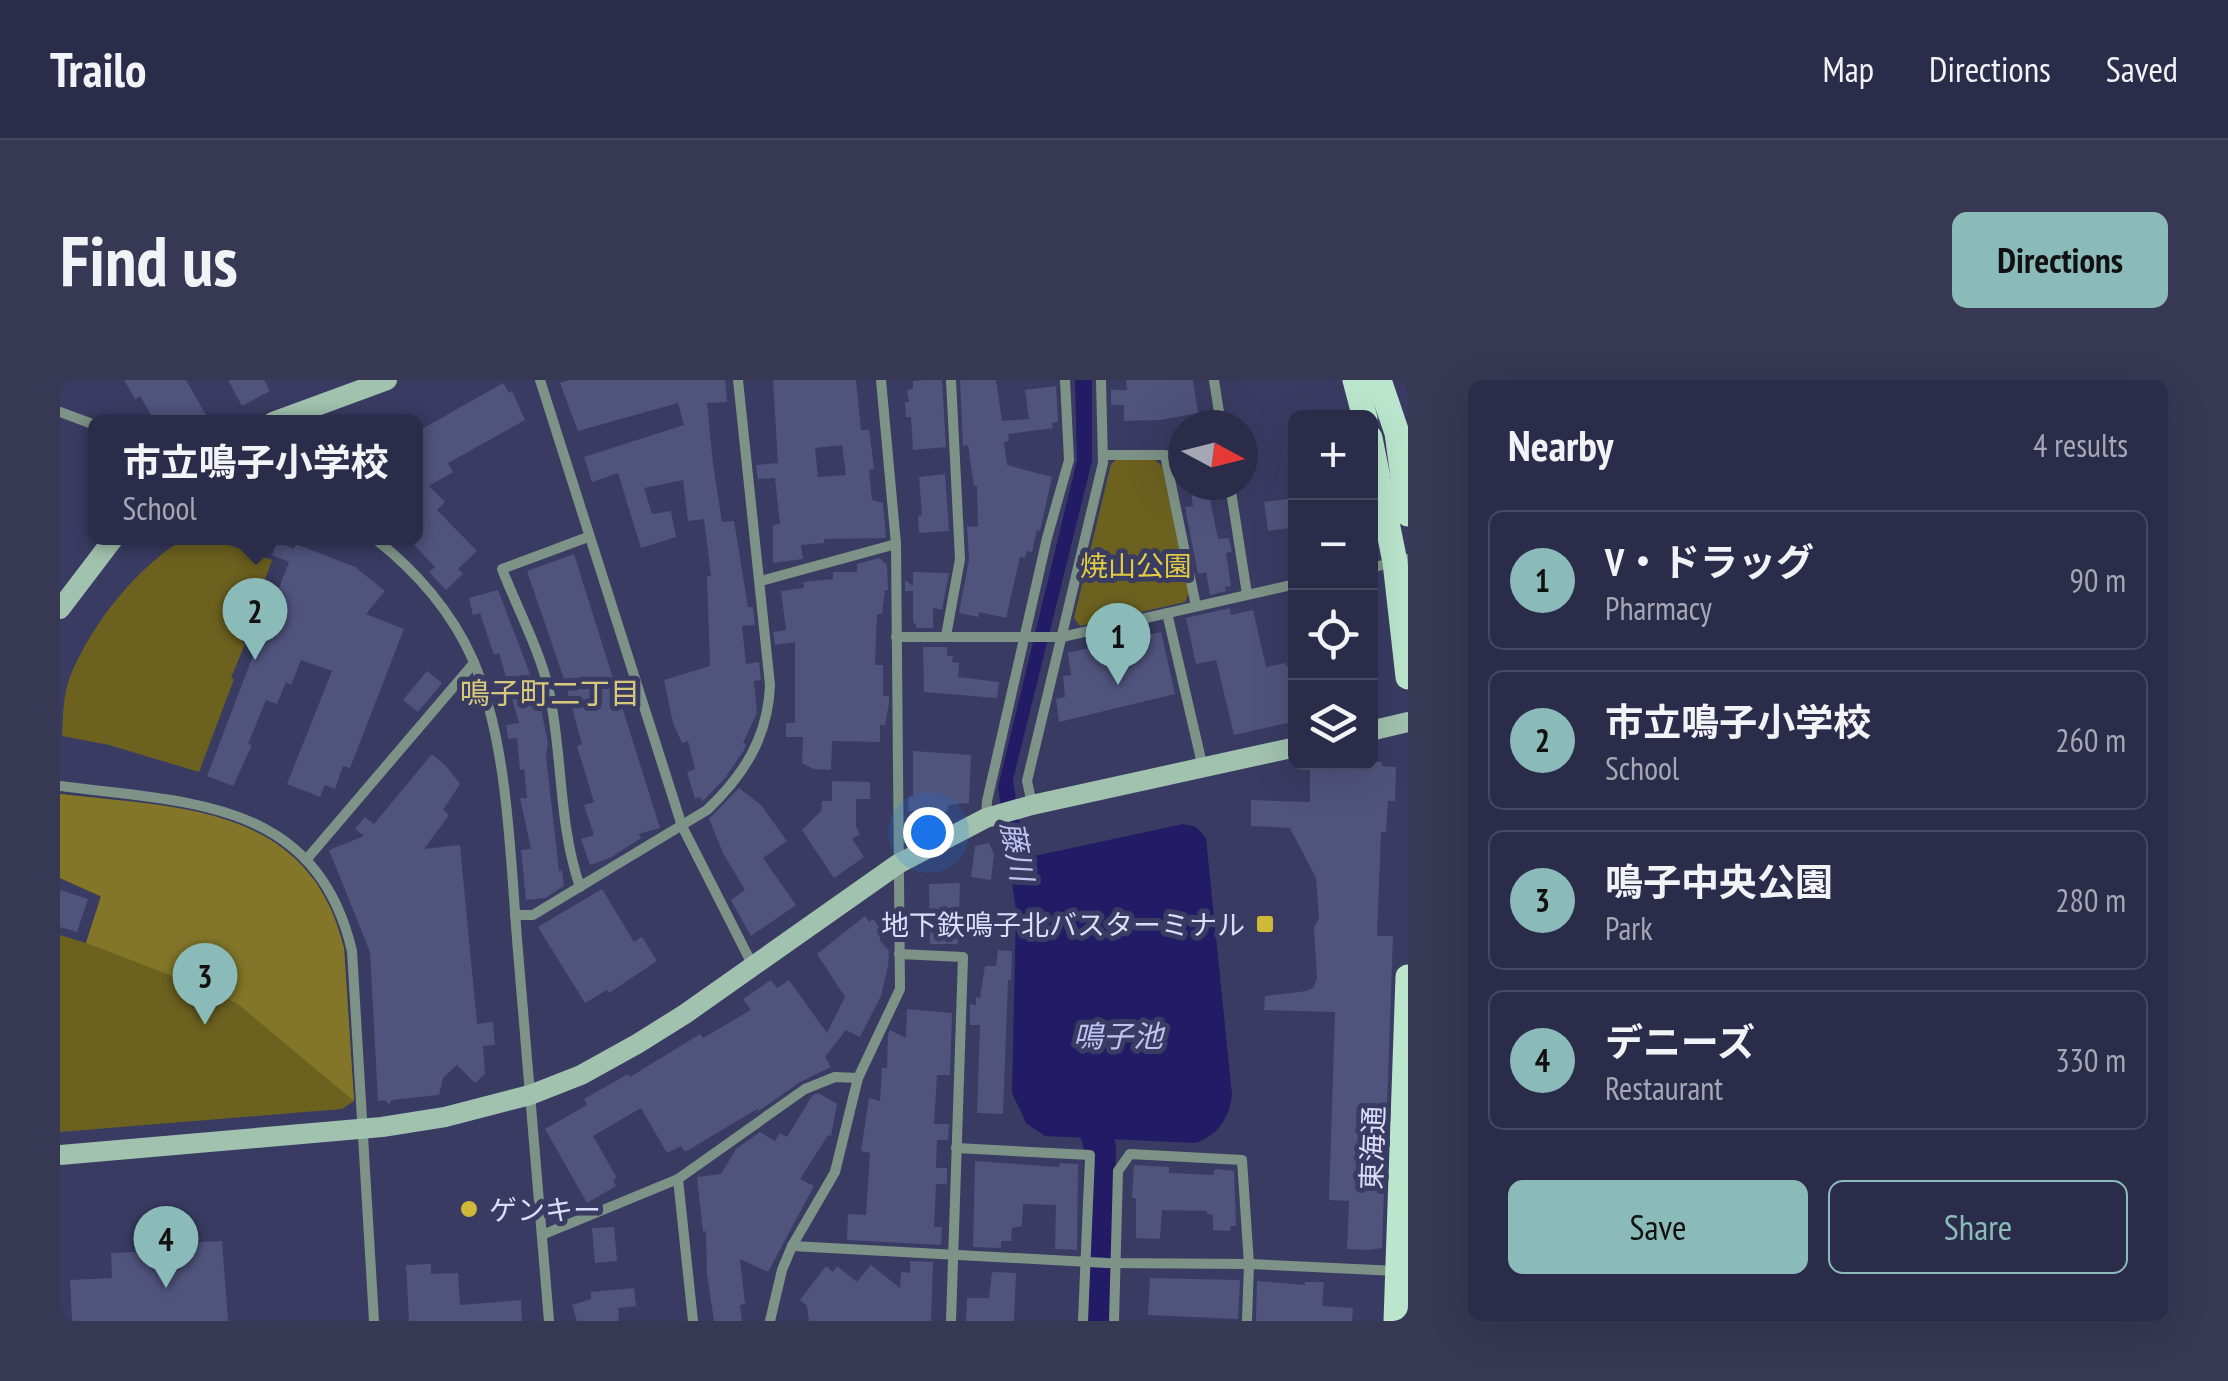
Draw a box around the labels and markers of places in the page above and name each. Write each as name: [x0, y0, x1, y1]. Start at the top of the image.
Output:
pin: 2: [222, 578, 288, 660]
pin: 1: [1086, 602, 1150, 685]
place label: 地下鉄鳴子北バスターミナル: [881, 906, 1245, 943]
marker: 地下鉄鳴子北バスターミナル: [1254, 913, 1276, 935]
pin: 3: [172, 942, 238, 1025]
place label: ゲンキー: [489, 1191, 601, 1228]
marker: ゲンキー: [458, 1198, 480, 1220]
pin: 4: [134, 1206, 198, 1288]

